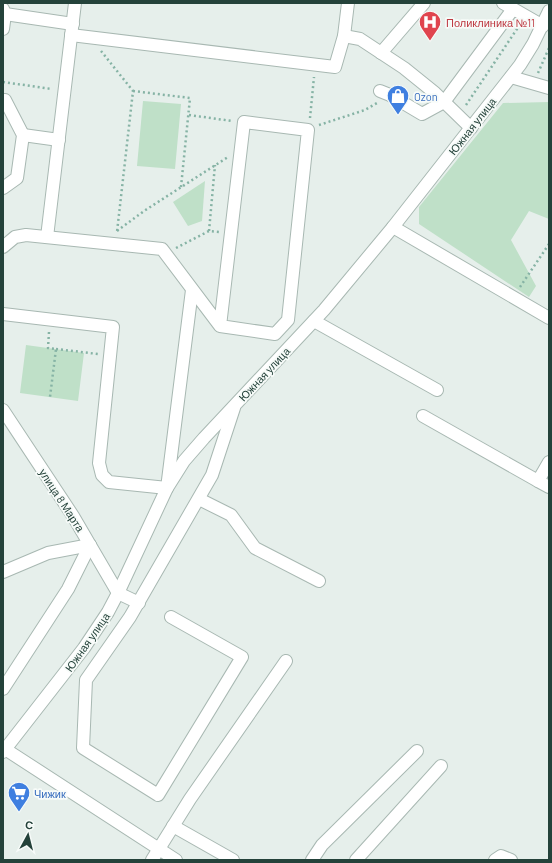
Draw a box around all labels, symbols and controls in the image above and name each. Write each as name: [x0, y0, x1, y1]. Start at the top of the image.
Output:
hospital icon: Поликлиника №11: [417, 9, 443, 42]
place label: Поликлиника №11: [446, 16, 535, 29]
shop icon: Ozon: [385, 83, 411, 116]
place label: Ozon: [414, 90, 438, 103]
street label: Южная улица: [446, 94, 499, 157]
street label: Южная улица: [236, 344, 293, 404]
street label: улица 8 Марта: [37, 466, 88, 535]
street label: Южная улица: [62, 609, 113, 674]
supermarket icon: Чижик: [6, 780, 32, 813]
place label: Чижик: [34, 787, 66, 800]
north arrow: [8, 815, 48, 855]
text: С: [25, 818, 34, 832]

